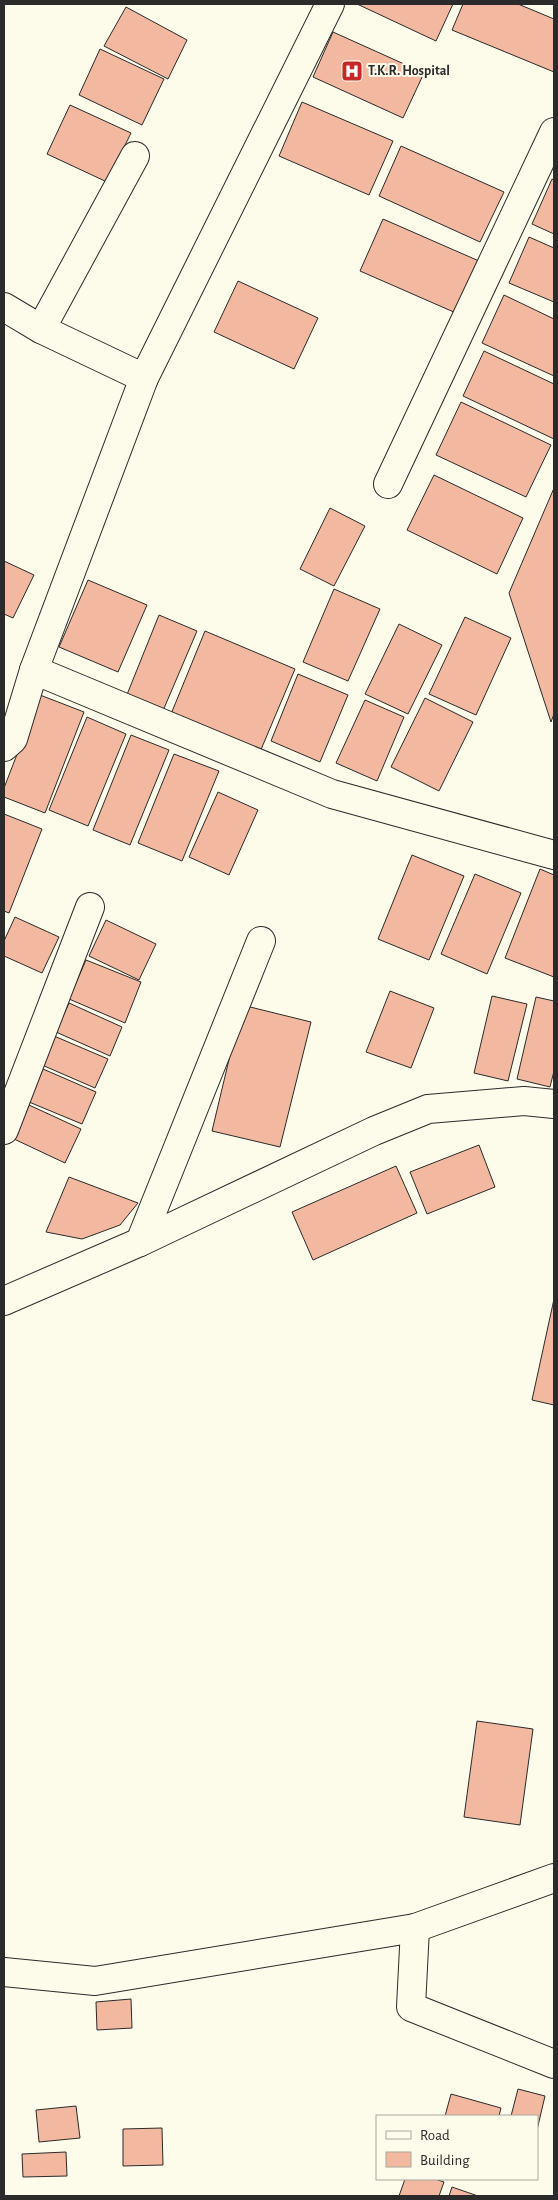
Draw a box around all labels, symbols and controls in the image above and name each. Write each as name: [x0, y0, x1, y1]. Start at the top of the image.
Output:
hospital icon: T.K.R. Hospital: [340, 59, 364, 83]
place label: T.K.R. Hospital: [368, 64, 450, 78]
legend: [376, 2115, 538, 2180]
text: Road: [420, 2128, 450, 2143]
text: Building: [420, 2153, 470, 2168]

